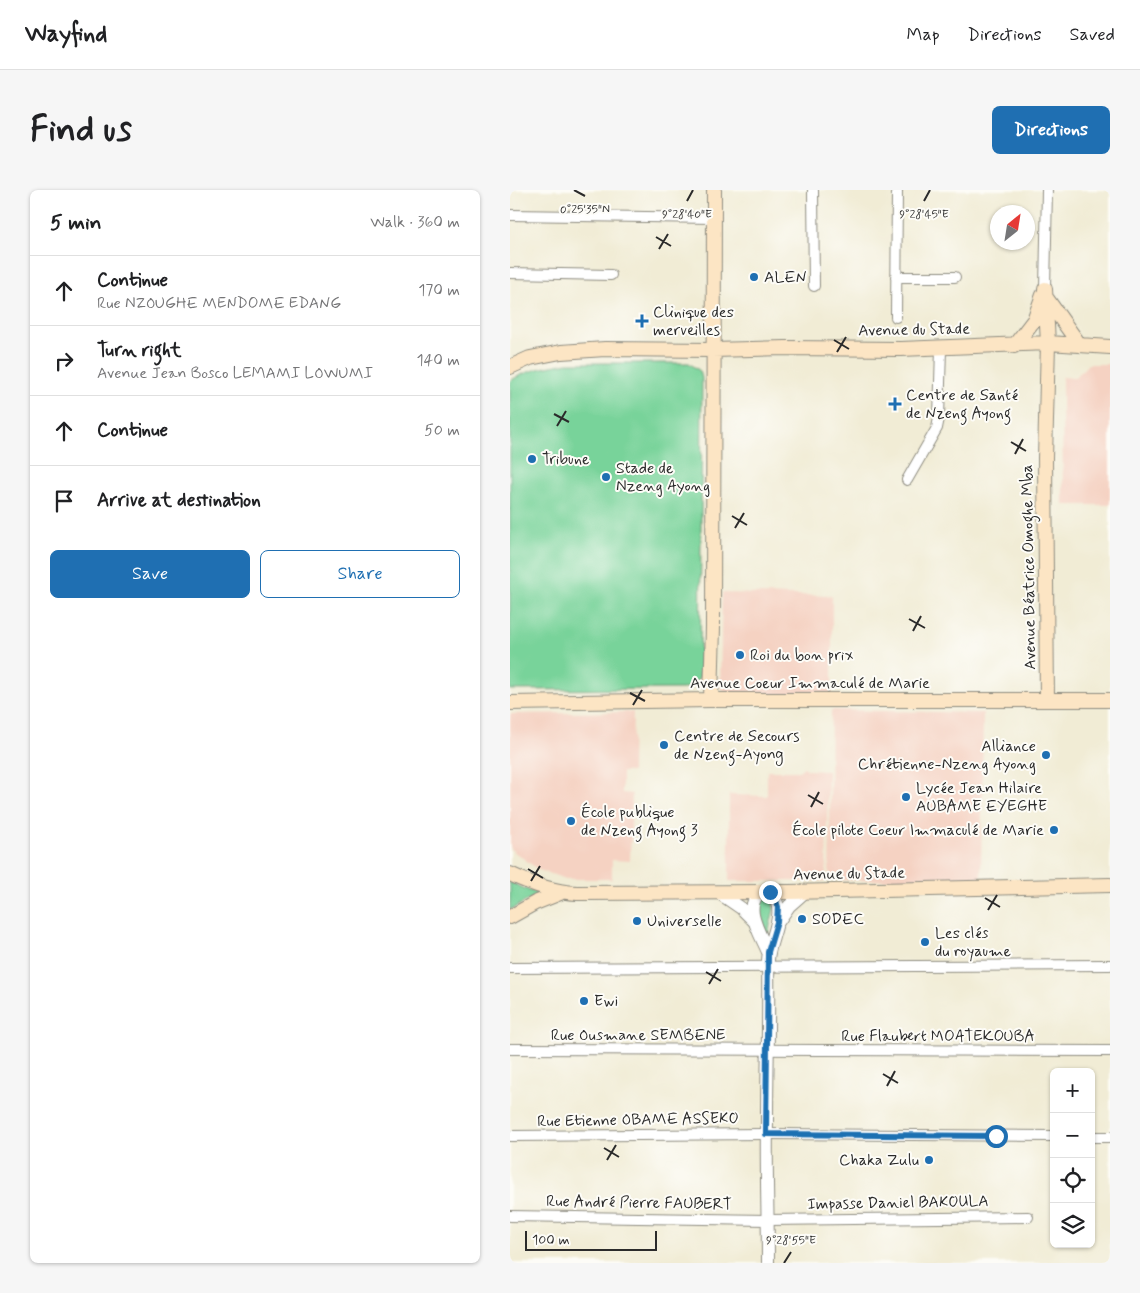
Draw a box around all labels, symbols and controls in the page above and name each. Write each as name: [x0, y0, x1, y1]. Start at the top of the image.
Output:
text: Wayfind: [25, 19, 107, 50]
text: Map: [907, 23, 940, 47]
text: Directions: [968, 23, 1042, 47]
text: Saved: [1070, 23, 1115, 47]
button: Directions: [992, 106, 1110, 154]
text: Find us: [30, 107, 132, 153]
text: 0°25'35"N: [560, 202, 610, 218]
north arrow: [990, 205, 1035, 250]
text: 9°28'40"E: [662, 207, 712, 223]
text: 9°28'45"E: [899, 207, 949, 223]
text: 5 min: [50, 209, 102, 237]
text: Walk · 360 m: [370, 212, 460, 233]
place label: ALEN: [764, 267, 807, 288]
text: Continue: [97, 268, 168, 293]
marker: ALEN: [748, 271, 760, 283]
icon: ahead: [50, 277, 78, 305]
text: 170 m: [418, 280, 460, 301]
text: Rue NZOUGHE MENDOME EDANG: [97, 293, 341, 314]
place label: Clinique des merveilles: [653, 302, 734, 341]
marker: Clinique des merveilles: [635, 314, 649, 328]
street label: Avenue du Stade: [858, 319, 970, 341]
text: Turn right: [97, 338, 181, 363]
icon: right: [50, 347, 78, 375]
text: 140 m: [416, 350, 460, 371]
text: Avenue Jean Bosco LEMAMI LOWUMI: [97, 363, 373, 384]
place label: Centre de Santé de Nzeng Ayong: [906, 385, 1018, 425]
marker: Centre de Santé de Nzeng Ayong: [888, 397, 902, 411]
icon: ahead: [50, 417, 78, 445]
text: Continue: [97, 418, 168, 443]
text: 50 m: [424, 420, 460, 441]
place label: Tribune: [542, 449, 590, 470]
marker: Tribune: [526, 453, 538, 465]
place label: Stade de Nzeng Ayong: [616, 458, 710, 497]
street label: Avenue Béatrice Omoghe Mba: [1017, 464, 1042, 670]
marker: Stade de Nzeng Ayong: [600, 471, 612, 483]
icon: arrive: [50, 487, 78, 515]
text: Arrive at destination: [97, 488, 261, 513]
button: Save: [50, 550, 250, 598]
button: Share: [260, 550, 460, 598]
place label: Roi du bon prix: [750, 645, 853, 666]
marker: Roi du bon prix: [734, 649, 746, 661]
street label: Avenue Coeur Immaculé de Marie: [690, 673, 930, 694]
place label: Centre de Secours de Nzeng-Ayong: [674, 726, 800, 766]
place label: Alliance Chrétienne-Nzeng Ayong: [858, 736, 1036, 775]
marker: Centre de Secours de Nzeng-Ayong: [658, 739, 670, 751]
marker: Alliance Chrétienne-Nzeng Ayong: [1040, 749, 1052, 761]
place label: Lycée Jean Hilaire AUBAME EYEGHE: [916, 778, 1047, 817]
marker: Lycée Jean Hilaire AUBAME EYEGHE: [900, 791, 912, 803]
place label: École publique de Nzeng Ayong 3: [581, 802, 698, 842]
marker: École publique de Nzeng Ayong 3: [565, 815, 577, 827]
place label: École pilote Coeur Immaculé de Marie: [792, 820, 1044, 841]
marker: École pilote Coeur Immaculé de Marie: [1048, 824, 1060, 836]
street label: Avenue du Stade: [793, 863, 905, 885]
route end: [759, 881, 782, 904]
place label: SODEC: [812, 909, 864, 930]
place label: Universelle: [647, 911, 722, 932]
marker: SODEC: [796, 913, 808, 925]
marker: Universelle: [631, 915, 643, 927]
place label: Les clés du royaume: [935, 923, 1011, 962]
marker: Les clés du royaume: [919, 936, 931, 948]
place label: Ewi: [594, 991, 618, 1012]
marker: Ewi: [578, 995, 590, 1007]
street label: Rue Ousmane SEMBENE: [551, 1025, 725, 1046]
street label: Rue Flaubert MOATEKOUBA: [841, 1026, 1035, 1047]
map controls: [1050, 1068, 1095, 1248]
button: +: [1050, 1068, 1095, 1113]
street label: Rue Etienne OBAME ASSEKO: [537, 1108, 739, 1132]
button: −: [1050, 1113, 1095, 1158]
route start: [985, 1125, 1008, 1148]
place label: Chaka Zulu: [839, 1150, 919, 1171]
marker: Chaka Zulu: [923, 1154, 935, 1166]
button: locate: [1050, 1158, 1095, 1203]
street label: Rue André Pierre FAUBERT: [546, 1191, 732, 1215]
street label: Impasse Daniel BAKOULA: [807, 1191, 989, 1215]
button: layers: [1050, 1203, 1095, 1248]
scale bar: [525, 1228, 658, 1251]
text: 100 m: [532, 1231, 570, 1249]
text: 9°28'55"E: [766, 1233, 816, 1249]

